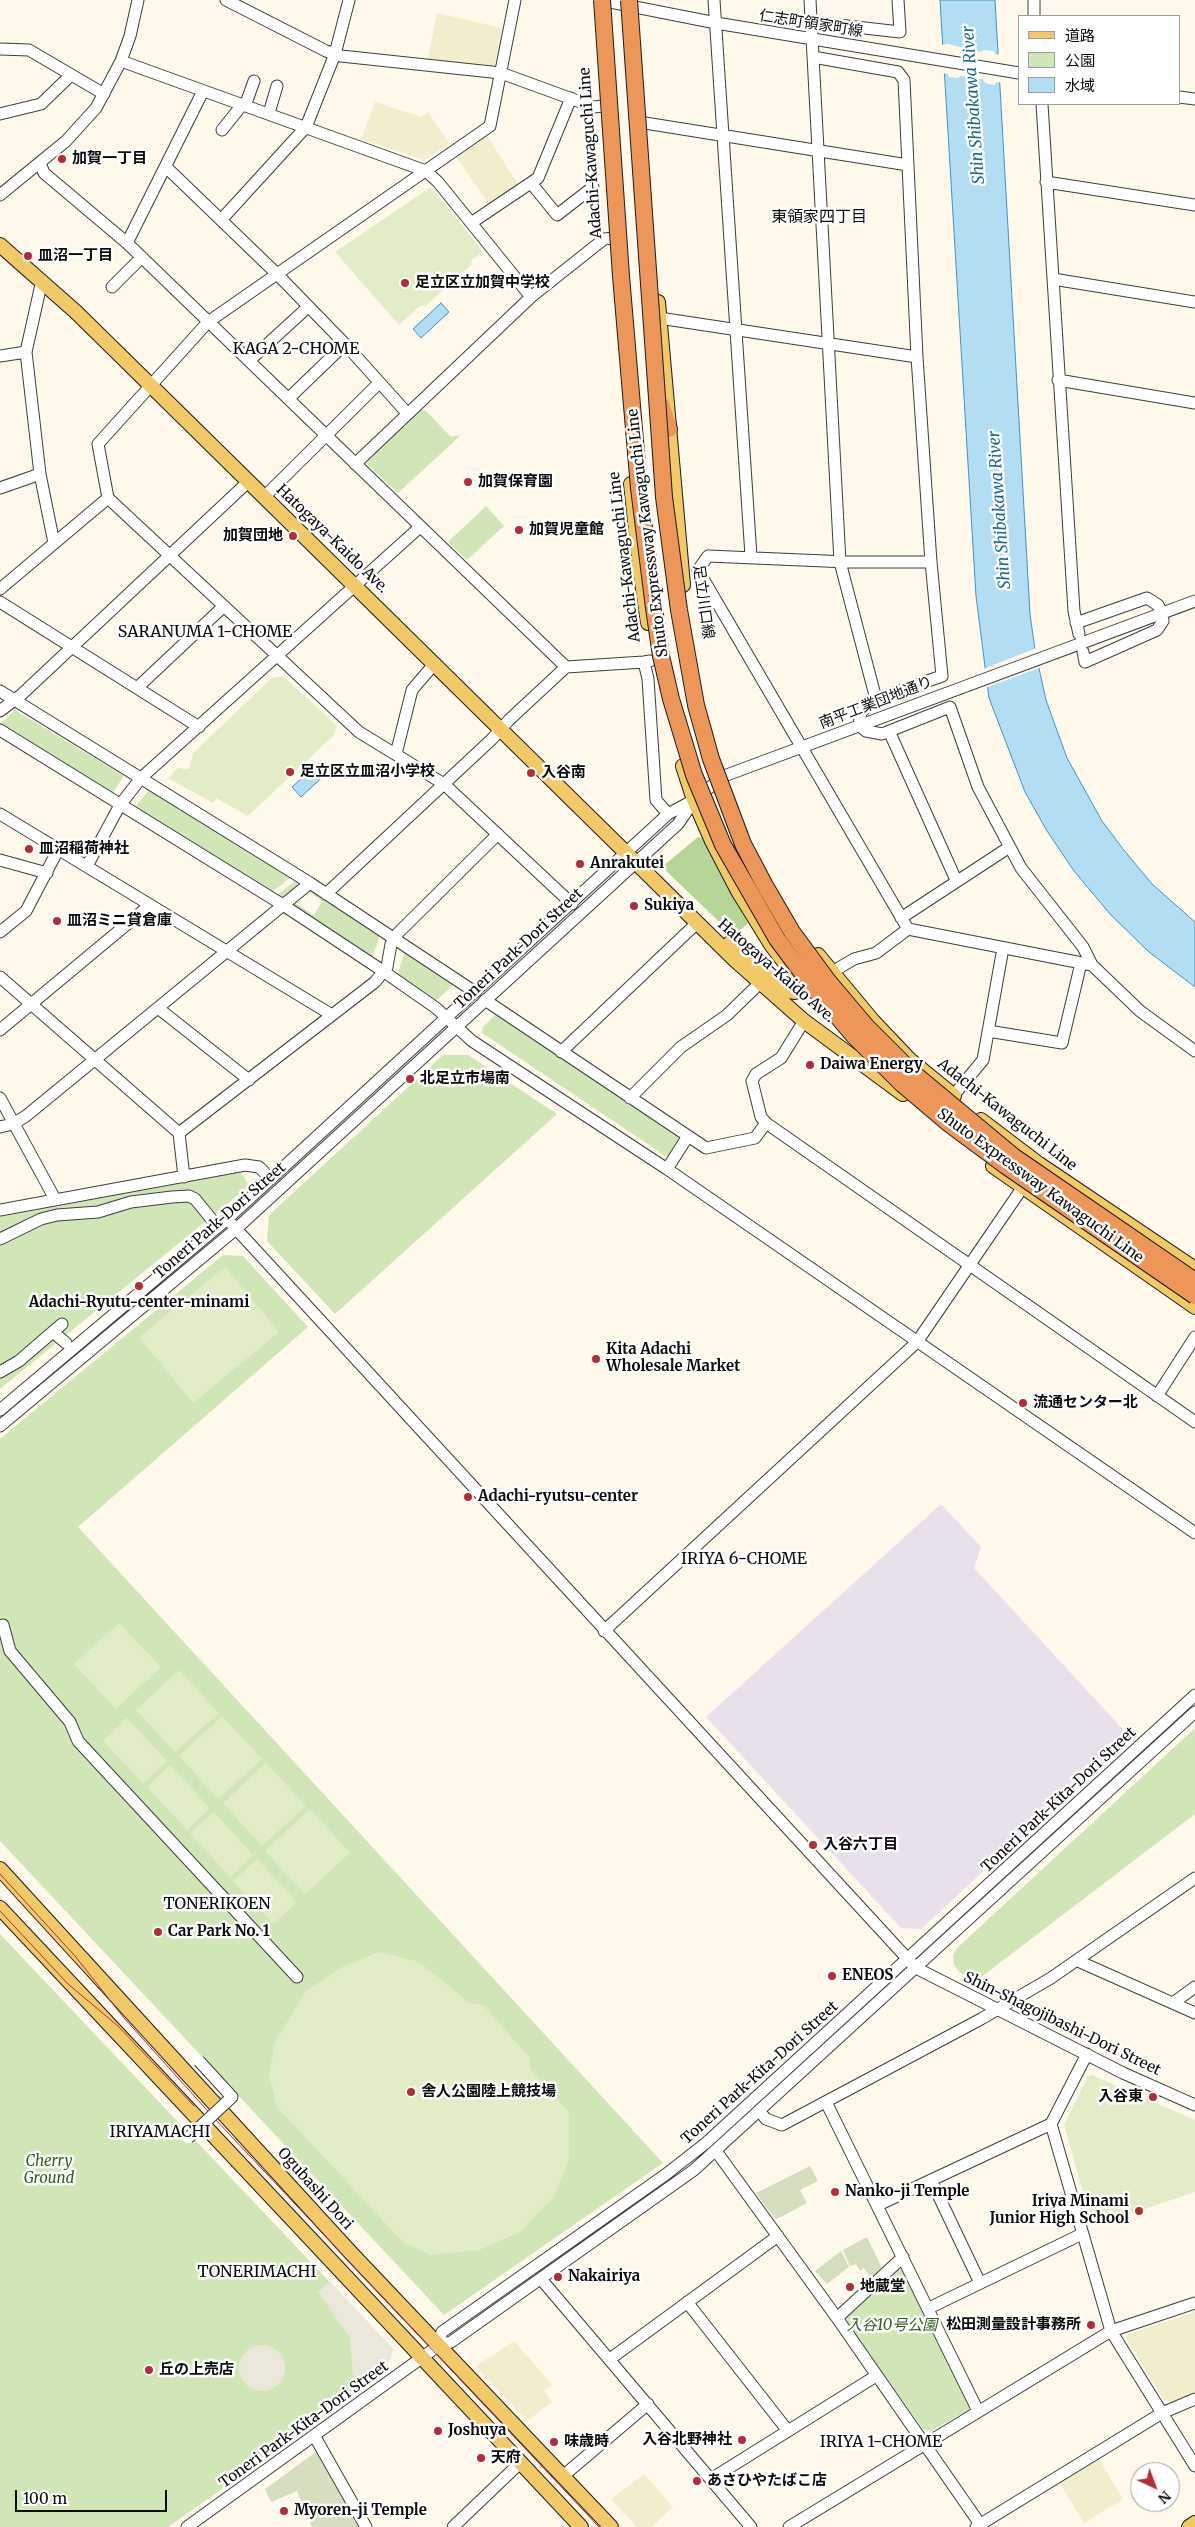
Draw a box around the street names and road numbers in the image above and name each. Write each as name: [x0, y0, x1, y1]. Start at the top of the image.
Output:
street label: 仁志町領家町線: [758, 7, 864, 41]
street label: Adachi-Kawaguchi Line: [576, 67, 606, 239]
street label: Shuto Expressway Kawaguchi Line: [624, 408, 672, 658]
street label: Adachi-Kawaguchi Line: [606, 471, 644, 643]
street label: Hatogaya-Kaido Ave.: [272, 481, 392, 597]
street label: 足立川口線: [689, 564, 717, 640]
street label: 南平工業団地通り: [817, 673, 935, 733]
street label: Toneri Park-Dori Street: [451, 885, 587, 1013]
street label: Hatogaya-Kaido Ave.: [714, 915, 838, 1027]
street label: Adachi-Kawaguchi Line: [934, 1055, 1080, 1175]
street label: Shuto Expressway Kawaguchi Line: [933, 1105, 1147, 1267]
street label: Toneri Park-Dori Street: [150, 1159, 290, 1283]
street label: Toneri Park-Kita-Dori Street: [978, 1724, 1140, 1876]
street label: Shin-Shagojibashi-Dori Street: [960, 1968, 1164, 2080]
street label: Toneri Park-Kita-Dori Street: [678, 1998, 842, 2148]
street label: Ogubashi Dori: [274, 2144, 356, 2234]
street label: Toneri Park-Kita-Dori Street: [216, 2358, 392, 2492]

